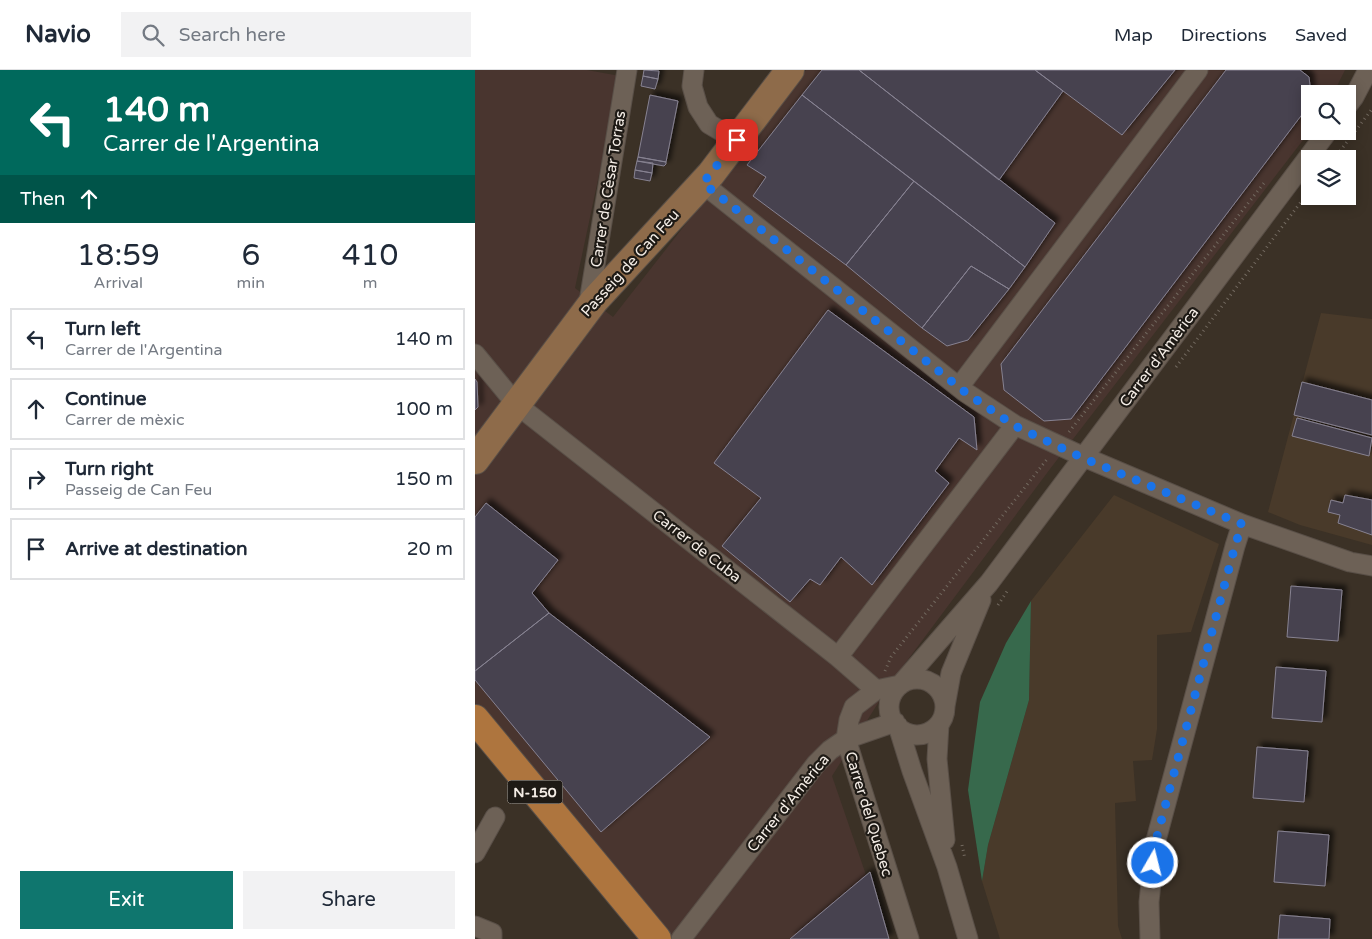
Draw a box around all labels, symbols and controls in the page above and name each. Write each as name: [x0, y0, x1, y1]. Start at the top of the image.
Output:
search box: [121, 12, 471, 57]
text: Navio: [25, 20, 91, 49]
icon: search: [139, 21, 167, 49]
text: Search here: [179, 24, 286, 46]
text: Map: [1114, 24, 1153, 46]
text: Directions: [1181, 24, 1267, 46]
text: Saved: [1295, 24, 1347, 46]
map controls: [1301, 85, 1356, 205]
button: search: [1301, 85, 1356, 140]
text: 140 m: [103, 89, 210, 131]
icon: left: [20, 90, 85, 155]
street label: Carrer de Cèsar Torras: [587, 109, 629, 269]
pin: [716, 119, 758, 161]
icon: arrive: [723, 126, 751, 154]
text: Carrer de l'Argentina: [103, 131, 320, 157]
button: layers: [1301, 150, 1356, 205]
icon: ahead: [75, 185, 103, 213]
text: Then: [20, 188, 65, 210]
street label: Passeig de Can Feu: [577, 206, 683, 320]
text: 18:59: [77, 237, 160, 274]
text: 6: [241, 237, 260, 274]
text: 410: [342, 237, 398, 274]
text: Arrival: [94, 273, 143, 293]
text: min: [237, 273, 265, 293]
text: m: [363, 273, 377, 293]
street label: Carrer d'Amèrica: [1116, 304, 1202, 410]
text: Turn left: [65, 318, 141, 340]
icon: left: [22, 325, 50, 353]
text: 140 m: [395, 328, 453, 350]
text: Carrer de l'Argentina: [65, 340, 223, 360]
text: Continue: [65, 388, 147, 410]
icon: ahead: [22, 395, 50, 423]
text: 100 m: [395, 398, 453, 420]
text: Carrer de mèxic: [65, 410, 185, 430]
text: Turn right: [65, 458, 153, 480]
icon: right: [22, 465, 50, 493]
text: 150 m: [395, 468, 453, 490]
text: Passeig de Can Feu: [65, 480, 212, 500]
street label: Carrer de Cuba: [649, 506, 745, 586]
icon: arrive: [22, 535, 50, 563]
text: Arrive at destination: [65, 538, 248, 560]
text: 20 m: [407, 538, 453, 560]
street label: Carrer del Quebec: [841, 749, 897, 879]
street label: Carrer d'Amèrica: [743, 751, 833, 855]
road number: N-150: [507, 780, 563, 804]
position arrow: [1126, 836, 1178, 888]
button: Exit: [20, 871, 233, 929]
button: Share: [243, 871, 455, 929]

